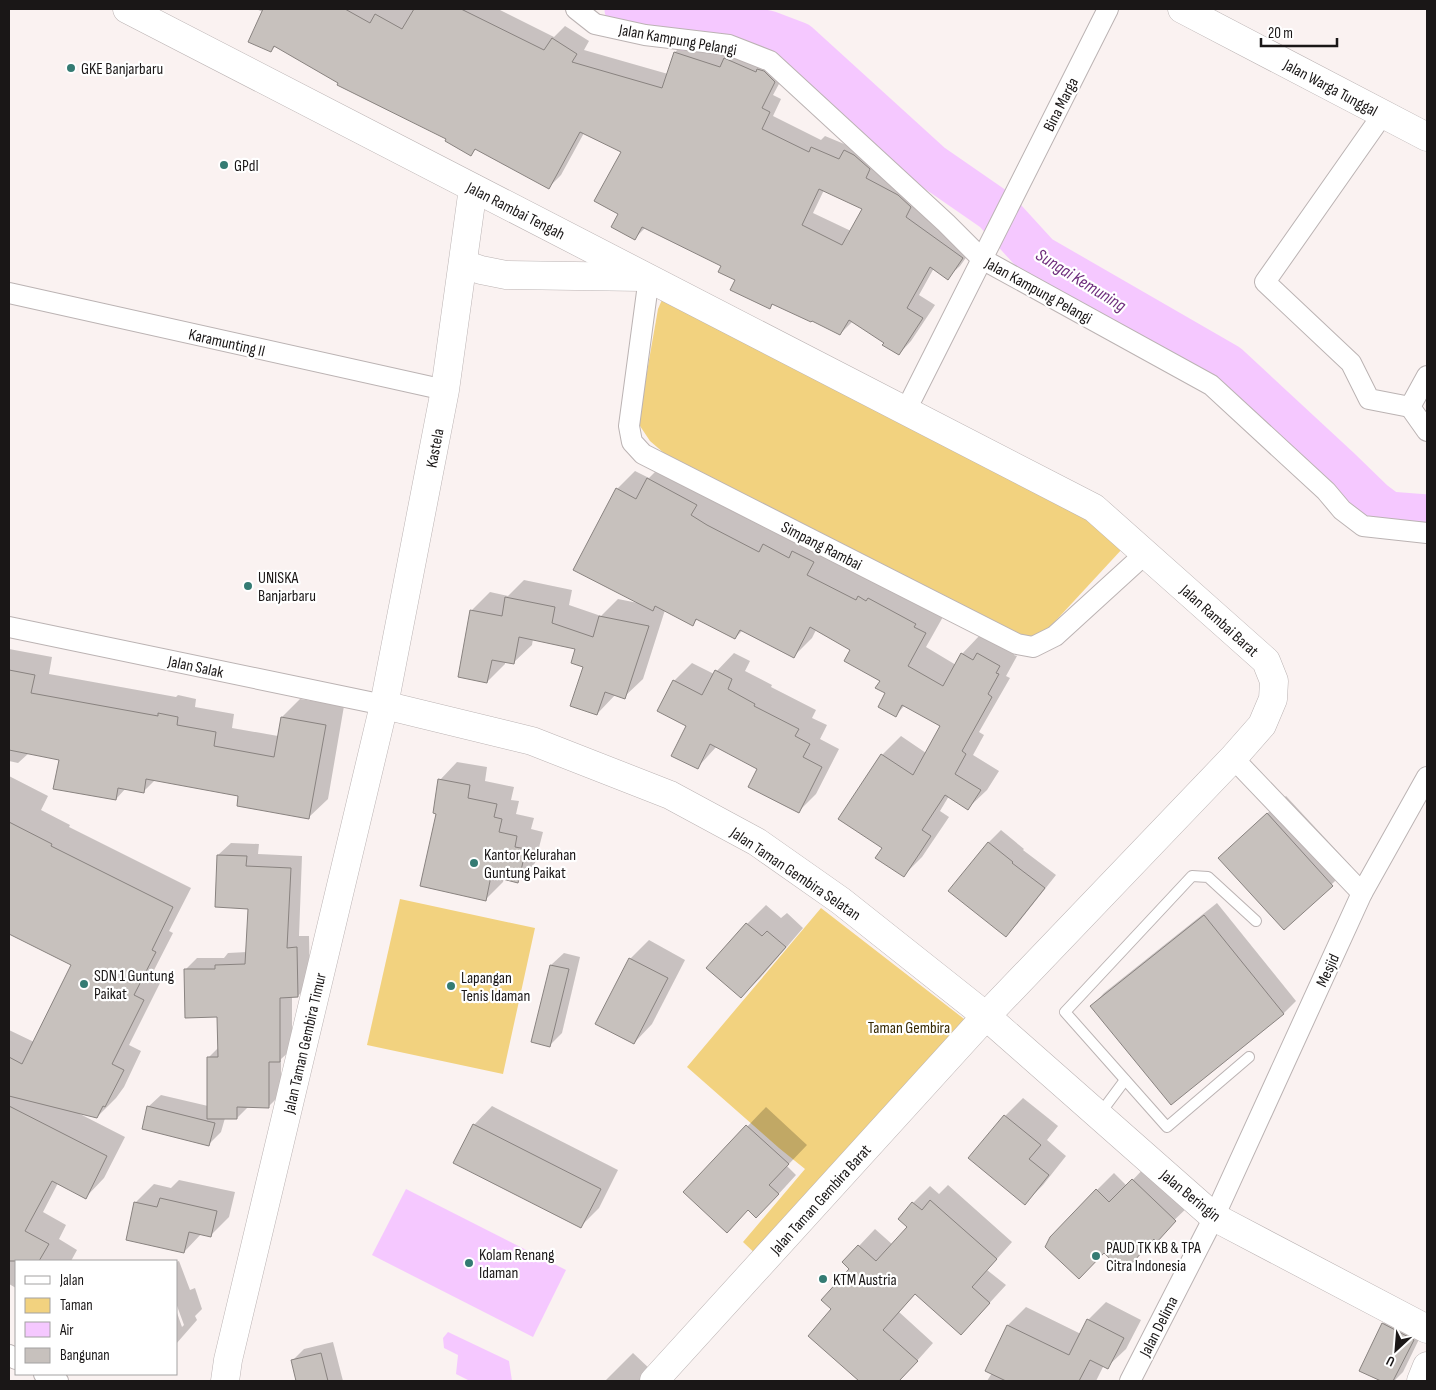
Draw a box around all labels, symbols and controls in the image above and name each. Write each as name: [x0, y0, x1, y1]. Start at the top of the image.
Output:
scale bar: [1261, 15, 1337, 47]
street label: Jalan Kampung Pelangi: [616, 21, 738, 60]
text: 20 m: [1268, 24, 1293, 43]
street label: Jalan Warga Tunggal: [1279, 55, 1381, 121]
place label: GKE Banjarbaru: [81, 60, 163, 79]
marker: GKE Banjarbaru: [65, 62, 77, 74]
street label: Bina Marga: [1040, 75, 1083, 135]
place label: GPdI: [234, 157, 259, 176]
marker: GPdI: [218, 159, 230, 171]
street label: Jalan Rambai Tengah: [462, 178, 568, 244]
water label: Sungai Kemuning: [1032, 244, 1130, 317]
street label: Jalan Kampung Pelangi: [981, 254, 1095, 329]
street label: Karamunting II: [187, 325, 267, 361]
street label: Kastela: [422, 427, 449, 469]
street label: Simpang Rambai: [778, 518, 865, 575]
place label: UNISKA Banjarbaru: [258, 569, 316, 606]
marker: UNISKA Banjarbaru: [242, 580, 254, 592]
street label: Jalan Rambai Barat: [1175, 580, 1262, 661]
street label: Jalan Salak: [165, 652, 225, 683]
street label: Jalan Taman Gembira Selatan: [726, 823, 864, 925]
place label: Kantor Kelurahan Guntung Paikat: [484, 846, 576, 883]
marker: Kantor Kelurahan Guntung Paikat: [468, 857, 480, 869]
street label: Mesjid: [1313, 951, 1344, 990]
place label: SDN 1 Guntung Paikat: [94, 967, 174, 1004]
place label: Lapangan Tenis Idaman: [461, 969, 530, 1006]
street label: Jalan Taman Gembira Timur: [280, 971, 331, 1117]
marker: SDN 1 Guntung Paikat: [78, 978, 90, 990]
marker: Lapangan Tenis Idaman: [445, 980, 457, 992]
park label: Taman Gembira: [868, 1019, 950, 1038]
street label: Jalan Taman Gembira Barat: [766, 1141, 876, 1260]
street label: Jalan Beringin: [1155, 1165, 1224, 1226]
place label: PAUD TK KB & TPA Citra Indonesia: [1106, 1239, 1201, 1276]
place label: Kolam Renang Idaman: [479, 1246, 554, 1283]
marker: PAUD TK KB & TPA Citra Indonesia: [1090, 1250, 1102, 1262]
marker: Kolam Renang Idaman: [463, 1257, 475, 1269]
legend: [15, 1260, 178, 1375]
text: Jalan: [59, 1271, 84, 1290]
place label: KTM Austria: [833, 1271, 897, 1290]
marker: KTM Austria: [817, 1273, 829, 1285]
street label: Jalan Delima: [1136, 1293, 1183, 1361]
text: Taman: [60, 1296, 93, 1315]
text: Air: [59, 1321, 74, 1340]
north arrow: [1371, 1325, 1421, 1375]
text: Bangunan: [60, 1346, 110, 1365]
text: U: [1384, 1352, 1398, 1370]

